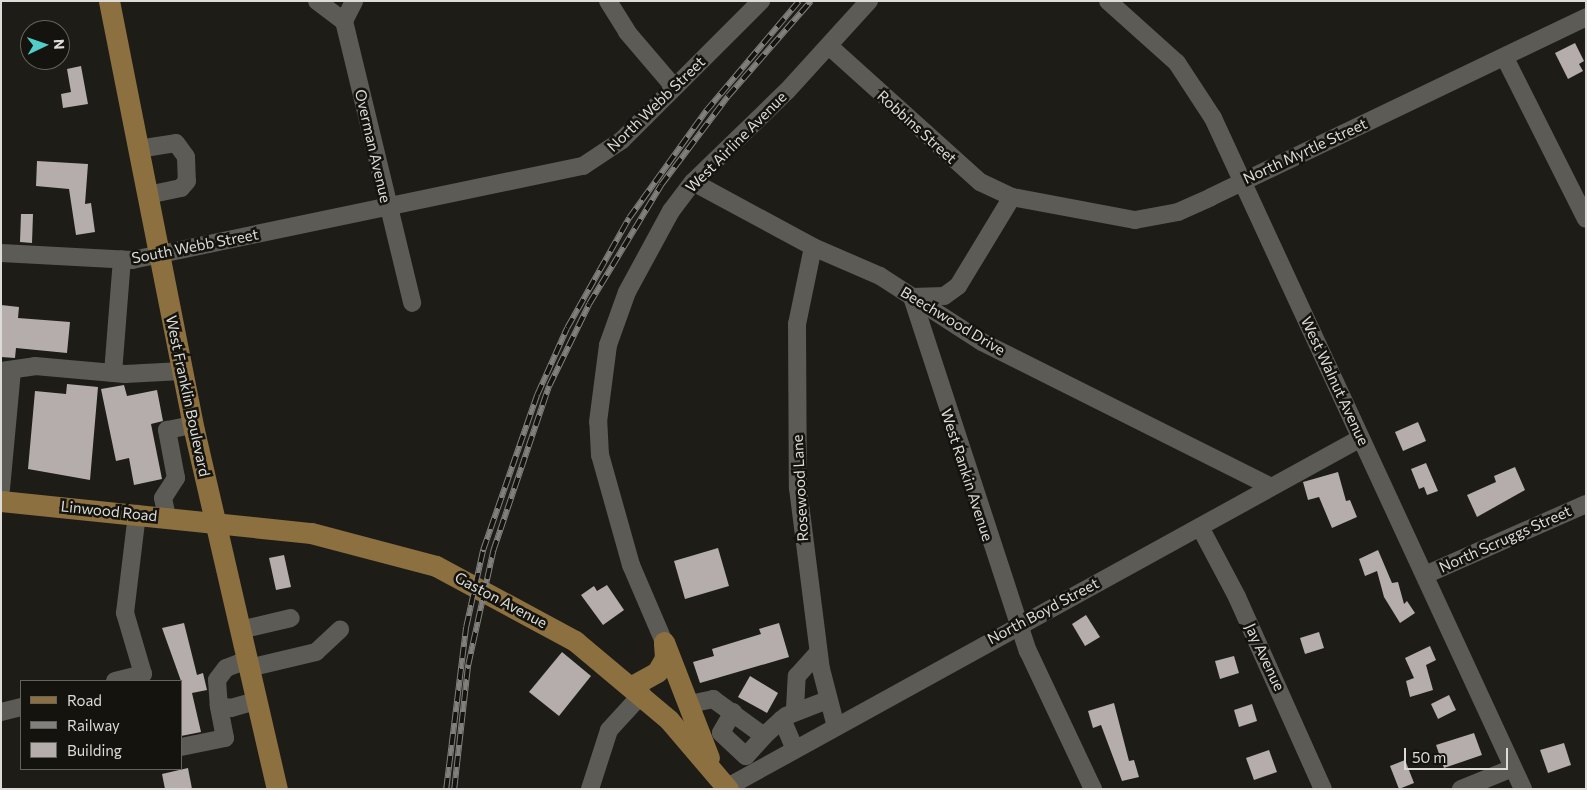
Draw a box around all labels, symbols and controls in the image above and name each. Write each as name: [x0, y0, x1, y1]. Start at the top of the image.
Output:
north arrow: [20, 20, 70, 70]
text: N: [51, 39, 68, 50]
street label: North Webb Street: [603, 53, 709, 155]
street label: Overman Avenue: [351, 87, 395, 205]
street label: Robbins Street: [874, 87, 960, 167]
street label: West Airline Avenue: [682, 88, 790, 196]
street label: North Myrtle Street: [1240, 114, 1370, 188]
street label: South Webb Street: [130, 225, 260, 267]
street label: Beechwood Drive: [897, 283, 1009, 359]
street label: West Franklin Boulevard: [162, 314, 214, 478]
street label: West Walnut Avenue: [1297, 314, 1373, 448]
street label: West Rankin Avenue: [937, 407, 997, 543]
street label: Rosewood Lane: [788, 434, 812, 542]
street label: Linwood Road: [60, 497, 158, 525]
street label: North Scruggs Street: [1436, 502, 1574, 576]
street label: Gaston Avenue: [452, 568, 550, 632]
street label: North Boyd Street: [984, 574, 1102, 648]
street label: Jay Avenue: [1241, 620, 1289, 694]
legend: [20, 680, 182, 770]
text: Road: [67, 691, 102, 709]
text: Railway: [67, 716, 120, 734]
scale bar: [1407, 738, 1511, 770]
text: Building: [67, 741, 122, 759]
text: 50 m: [1412, 748, 1446, 766]

